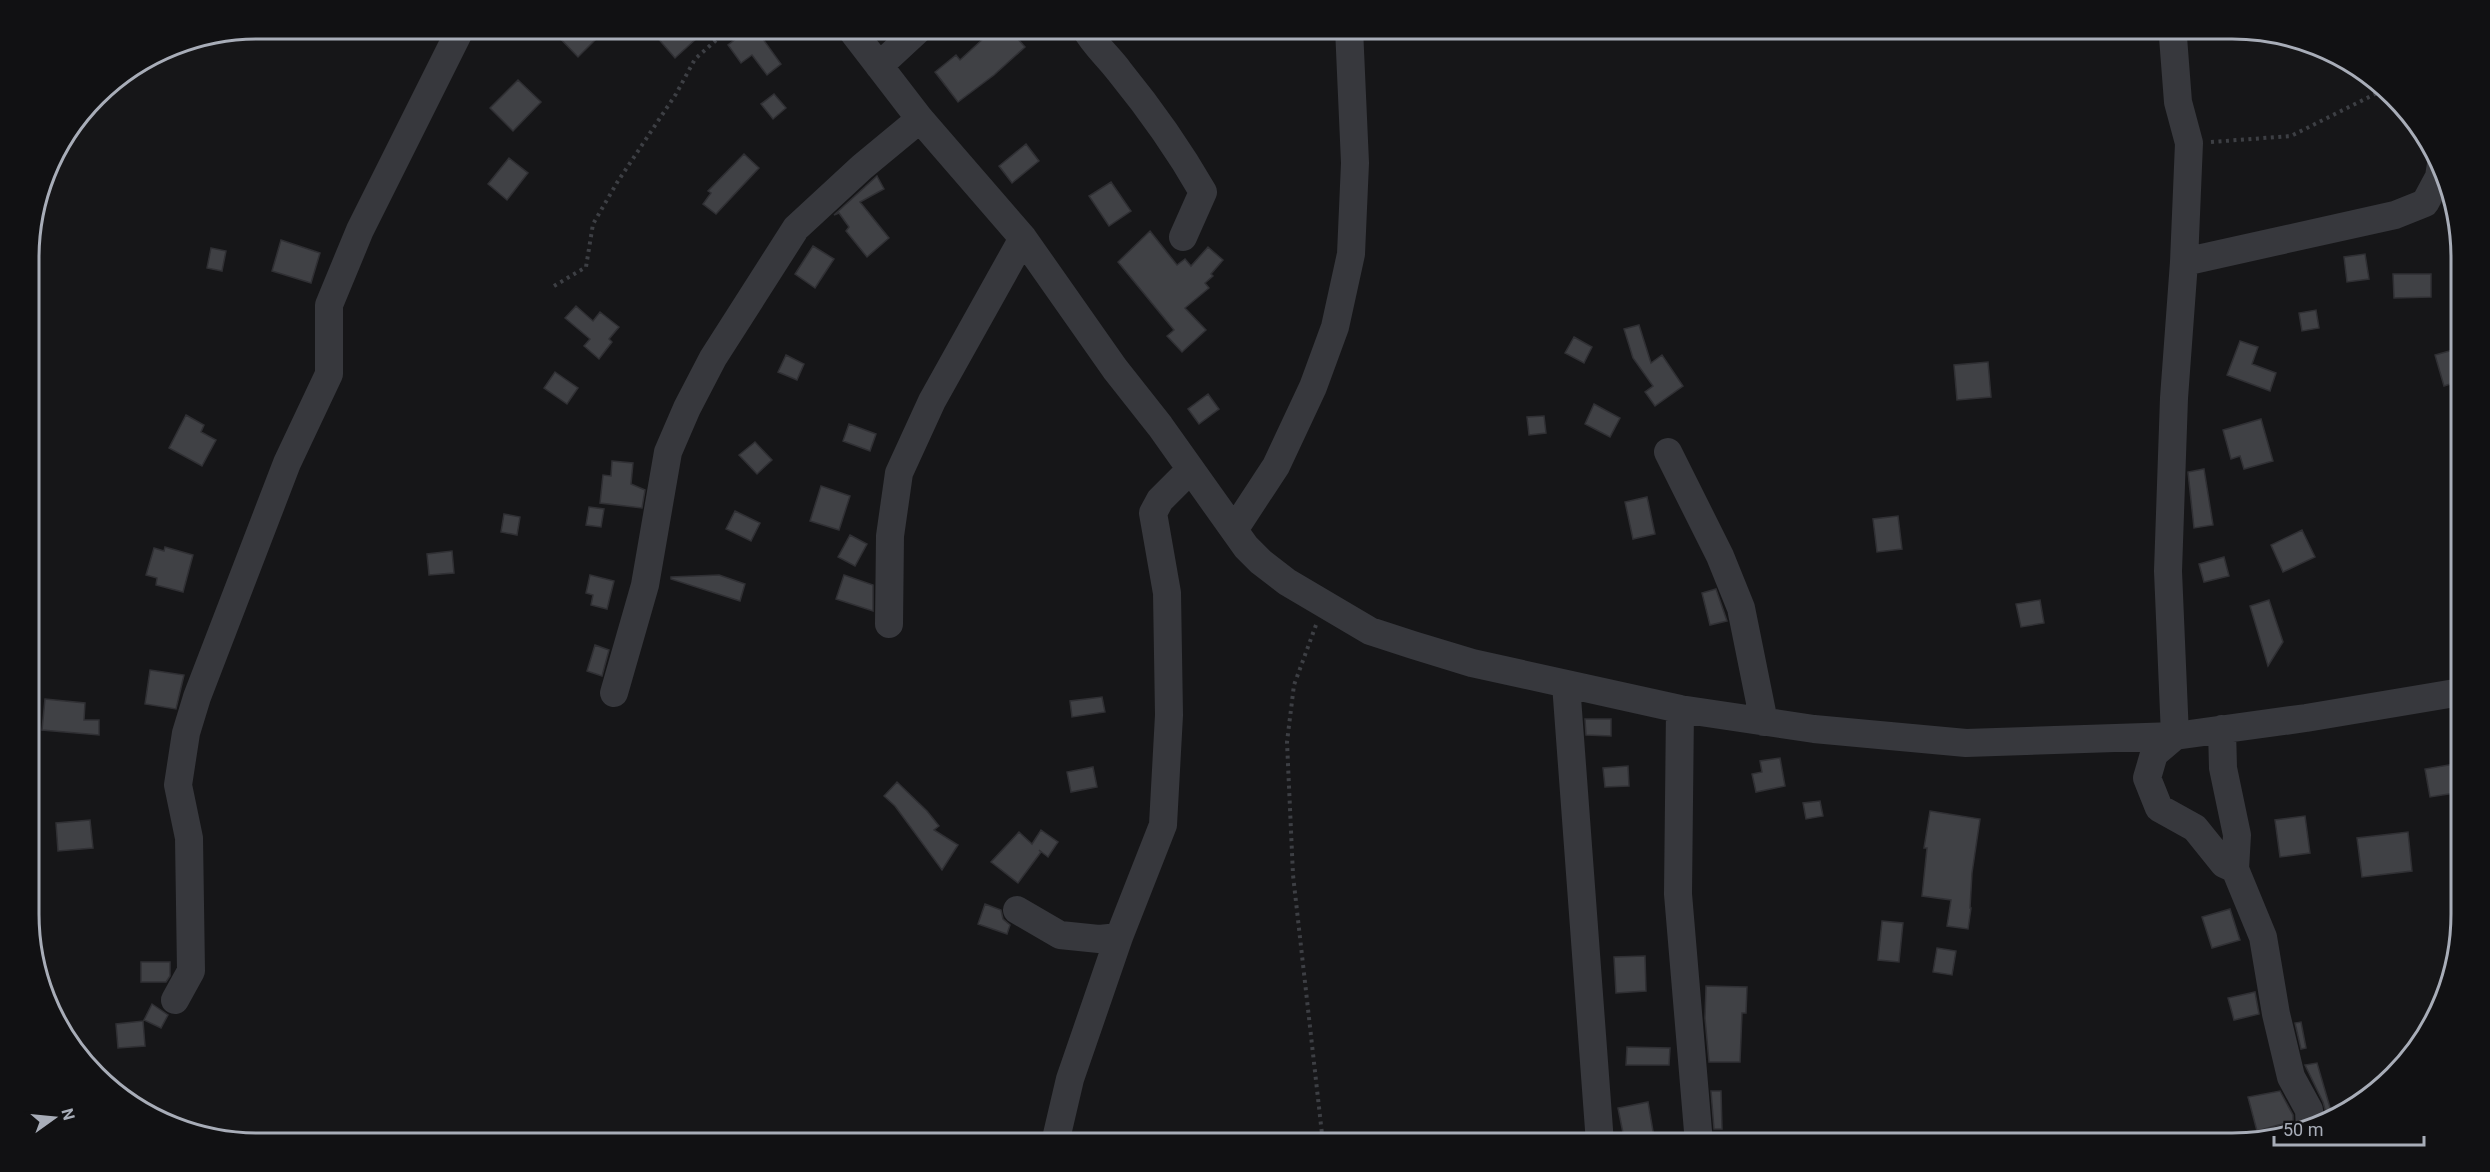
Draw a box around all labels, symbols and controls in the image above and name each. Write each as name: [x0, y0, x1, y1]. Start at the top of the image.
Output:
north arrow: [24, 1088, 84, 1148]
text: N: [57, 1106, 79, 1122]
scale bar: [2274, 1109, 2424, 1147]
text: 50 m: [2283, 1119, 2323, 1140]

